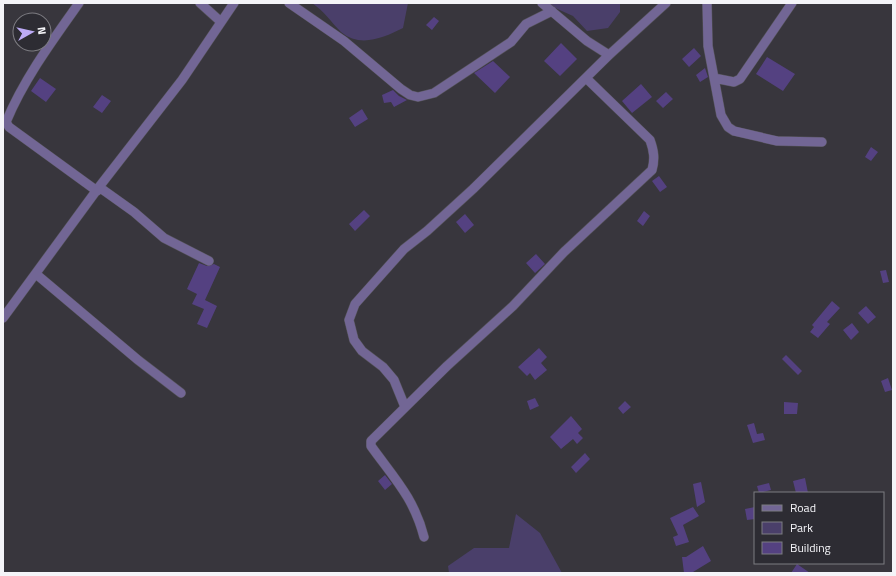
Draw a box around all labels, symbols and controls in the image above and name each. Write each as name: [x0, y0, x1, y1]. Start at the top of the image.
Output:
north arrow: [12, 12, 52, 52]
text: N: [33, 26, 50, 35]
legend: [754, 492, 884, 564]
text: Road: [790, 498, 816, 517]
text: Park: [790, 518, 813, 537]
text: Building: [790, 538, 831, 557]

